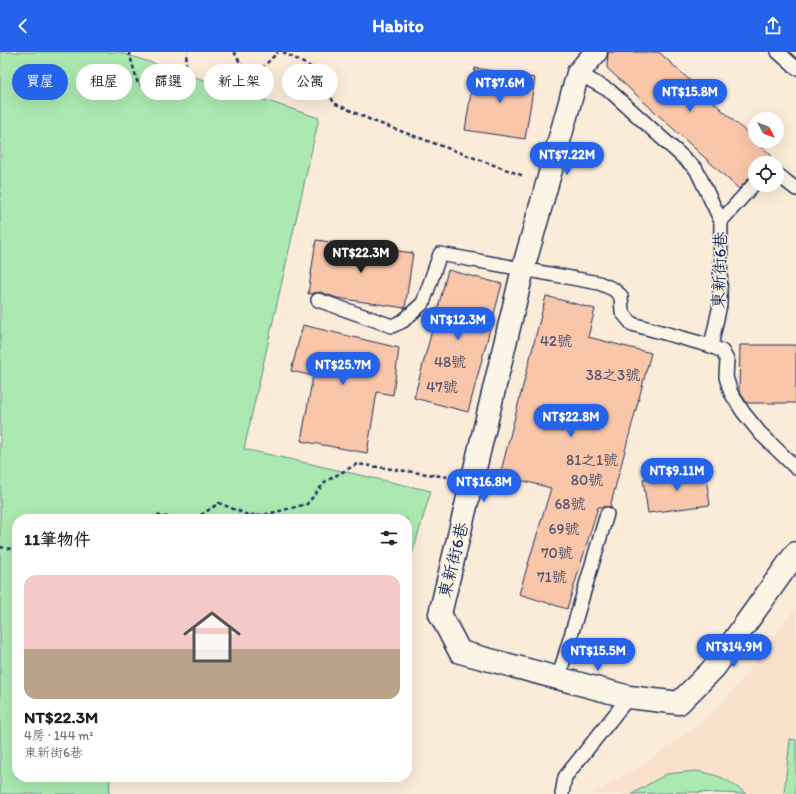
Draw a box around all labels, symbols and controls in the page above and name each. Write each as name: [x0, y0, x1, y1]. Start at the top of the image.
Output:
icon: back: [12, 15, 34, 37]
text: Habito: [372, 15, 424, 37]
icon: share: [762, 15, 784, 37]
chip: 買屋: [12, 64, 68, 100]
chip: 租屋: [76, 64, 132, 100]
chip: 篩選: [140, 64, 196, 100]
chip: 新上架: [204, 64, 274, 100]
chip: 公寓: [282, 64, 338, 100]
pin: NT$7.6M: [463, 70, 537, 104]
text: NT$7.6M: [475, 75, 525, 90]
pin: NT$15.8M: [649, 79, 731, 113]
text: NT$15.8M: [662, 84, 718, 99]
north arrow: [748, 112, 784, 148]
map controls: [748, 112, 784, 192]
pin: NT$7.22M: [526, 142, 608, 176]
text: NT$7.22M: [539, 147, 595, 162]
button: locate: [748, 156, 784, 192]
street label: 東新街6巷: [708, 230, 730, 309]
pin: NT$22.3M: [320, 240, 402, 274]
text: NT$22.3M: [333, 245, 389, 260]
pin: NT$12.3M: [417, 307, 499, 341]
text: NT$12.3M: [430, 312, 486, 327]
house number: 42號: [540, 332, 572, 350]
pin: NT$25.7M: [302, 352, 384, 386]
house number: 48號: [434, 353, 466, 371]
text: NT$25.7M: [315, 357, 371, 372]
house number: 38之3號: [586, 366, 640, 384]
house number: 47號: [426, 378, 458, 396]
pin: NT$22.8M: [530, 404, 612, 438]
text: NT$22.8M: [543, 409, 599, 424]
house number: 81之1號: [566, 451, 618, 469]
pin: NT$9.11M: [636, 458, 718, 492]
text: NT$9.11M: [650, 463, 704, 478]
pin: NT$16.8M: [443, 469, 525, 503]
house number: 80號: [571, 471, 603, 489]
text: NT$16.8M: [456, 474, 512, 489]
house number: 68號: [554, 495, 586, 513]
street label: 東新街6巷: [434, 519, 472, 600]
house number: 69號: [549, 520, 579, 538]
icon: filters: [378, 527, 400, 549]
text: 11筆物件: [24, 529, 91, 549]
house number: 70號: [541, 544, 573, 562]
house number: 71號: [537, 568, 567, 586]
icon: home: [176, 601, 248, 673]
pin: NT$14.9M: [693, 634, 775, 668]
pin: NT$15.5M: [557, 638, 639, 672]
text: NT$14.9M: [706, 639, 762, 654]
text: NT$15.5M: [570, 643, 626, 658]
text: NT$22.3M: [24, 707, 98, 727]
text: 4房 · 144 m²: [24, 728, 93, 743]
text: 東新街6巷: [24, 745, 83, 760]

